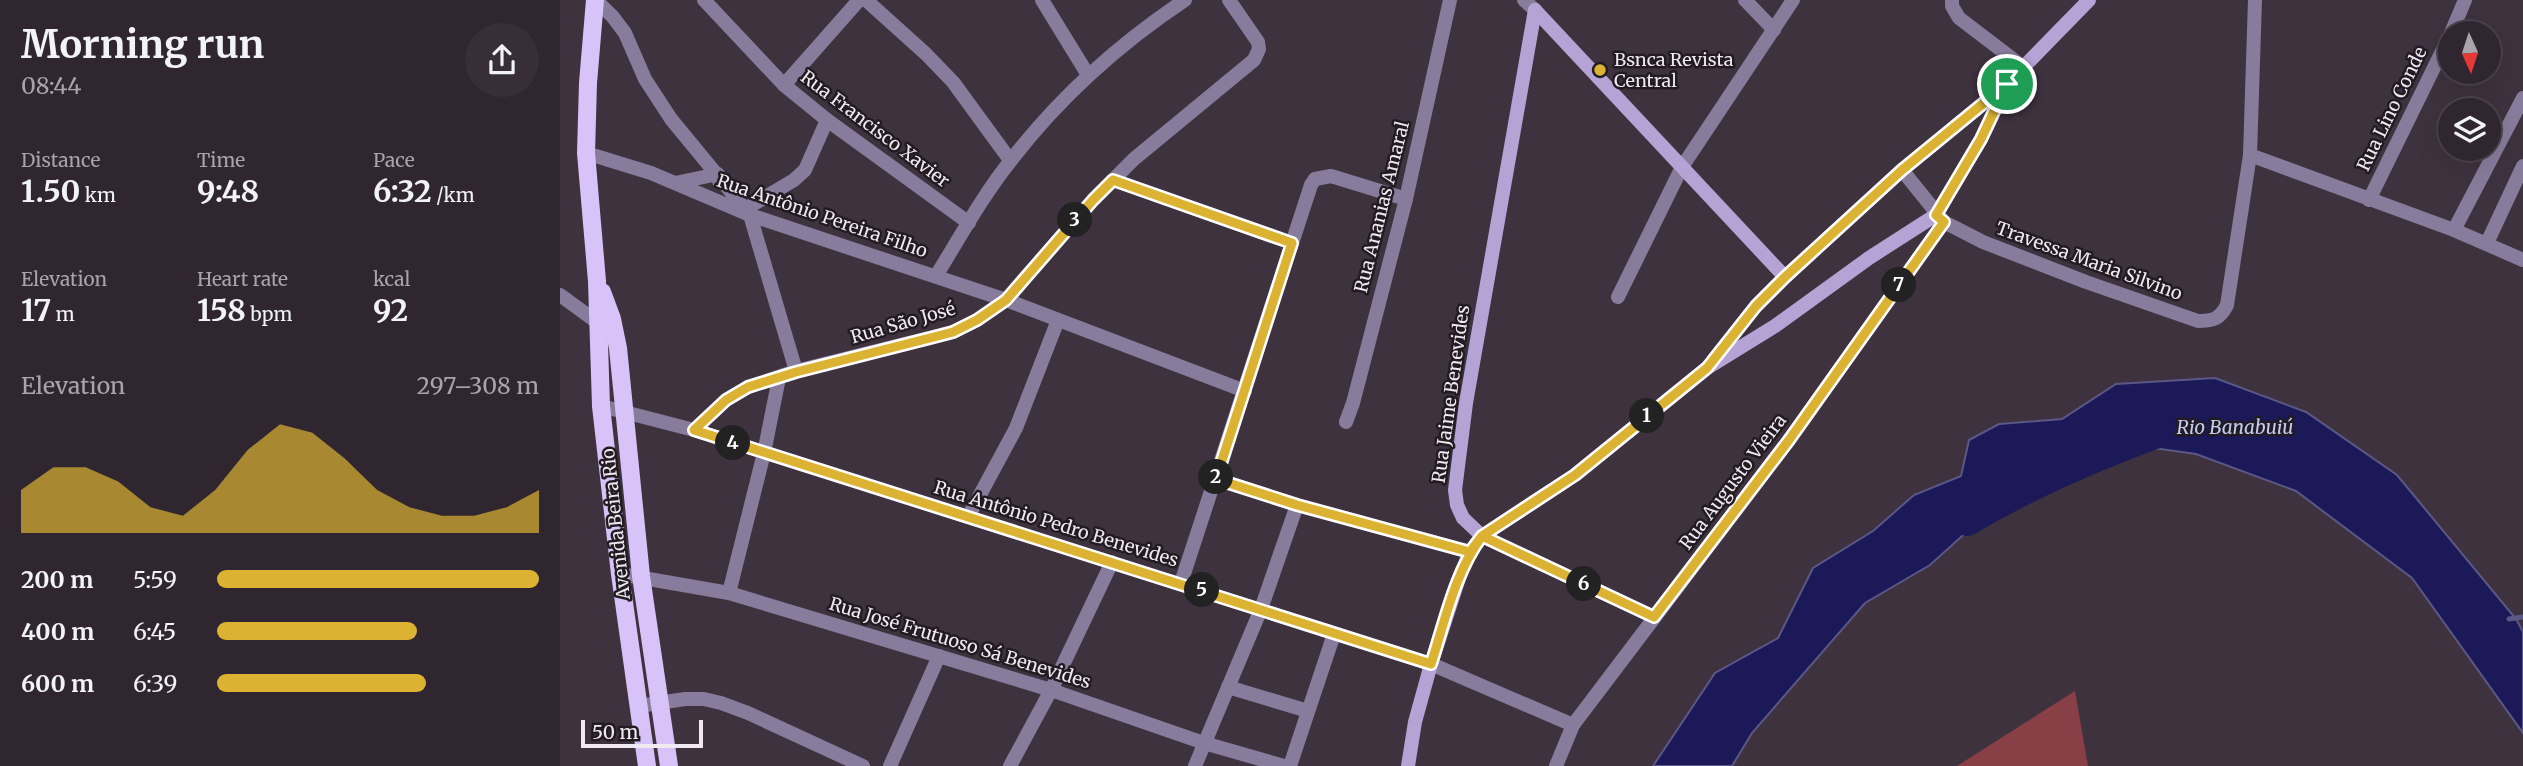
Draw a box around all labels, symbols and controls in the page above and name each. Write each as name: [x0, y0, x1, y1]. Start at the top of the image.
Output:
text: Morning run: [21, 21, 264, 68]
north arrow: [2438, 21, 2501, 84]
map controls: [2438, 21, 2501, 161]
button: share: [465, 23, 539, 97]
street label: Rua Lino Conde: [2352, 43, 2432, 175]
place label: Bsnca Revista Central: [1614, 48, 1734, 92]
pin: [1977, 54, 2037, 114]
marker: Bsnca Revista Central: [1592, 62, 1608, 78]
street label: Rua Francisco Xavier: [796, 65, 954, 192]
icon: arrive: [1988, 65, 2026, 103]
text: 08:44: [21, 71, 82, 100]
button: layers: [2438, 98, 2501, 161]
street label: Rua Ananias Amaral: [1349, 118, 1414, 295]
text: Distance: [21, 148, 100, 172]
text: Time: [197, 148, 245, 172]
text: Pace: [373, 148, 415, 172]
street label: Rua Antônio Pereira Filho: [714, 169, 931, 262]
text: 1.50: [21, 172, 80, 210]
text: 9:48: [197, 172, 259, 210]
text: 6:32: [373, 172, 432, 210]
text: km: [80, 183, 116, 207]
text: /km: [432, 183, 475, 207]
pin: 3: [1058, 202, 1092, 238]
text: 3: [1069, 207, 1080, 231]
street label: Travessa Maria Silvino: [1993, 216, 2186, 305]
text: Elevation: [21, 267, 107, 291]
text: Heart rate: [197, 267, 288, 291]
text: kcal: [373, 267, 410, 291]
pin: 7: [1882, 268, 1916, 302]
text: 7: [1893, 272, 1904, 296]
text: 17: [21, 291, 51, 329]
text: 158: [197, 291, 246, 329]
text: 92: [373, 291, 408, 329]
street label: Rua São José: [848, 297, 958, 348]
text: m: [51, 302, 75, 326]
text: bpm: [246, 302, 292, 326]
street label: Rua Jaime Benevides: [1427, 303, 1474, 484]
text: Elevation: [21, 371, 125, 400]
text: 297–308 m: [417, 371, 539, 400]
pin: 1: [1630, 398, 1664, 434]
text: 1: [1642, 403, 1651, 427]
street label: Rua Augusto Vieira: [1674, 409, 1791, 554]
water label: Rio Banabuiú: [2177, 415, 2293, 439]
pin: 4: [716, 426, 750, 460]
text: 4: [726, 430, 739, 454]
street label: Avenida Beira Rio: [596, 447, 635, 602]
pin: 2: [1198, 460, 1234, 494]
text: 2: [1210, 464, 1221, 488]
street label: Rua Antônio Pedro Benevides: [931, 475, 1181, 572]
text: 200 m: [21, 565, 93, 594]
text: 5:59: [133, 565, 177, 594]
pin: 6: [1566, 566, 1602, 602]
text: 6: [1578, 571, 1589, 595]
pin: 5: [1184, 572, 1220, 608]
text: 5: [1196, 577, 1207, 601]
street label: Rua José Frutuoso Sá Benevides: [827, 592, 1094, 693]
text: 400 m: [21, 617, 95, 646]
text: 6:45: [133, 617, 176, 646]
text: 600 m: [21, 669, 94, 698]
text: 6:39: [133, 669, 177, 698]
scale bar: [581, 717, 704, 749]
text: 50 m: [592, 720, 638, 744]

